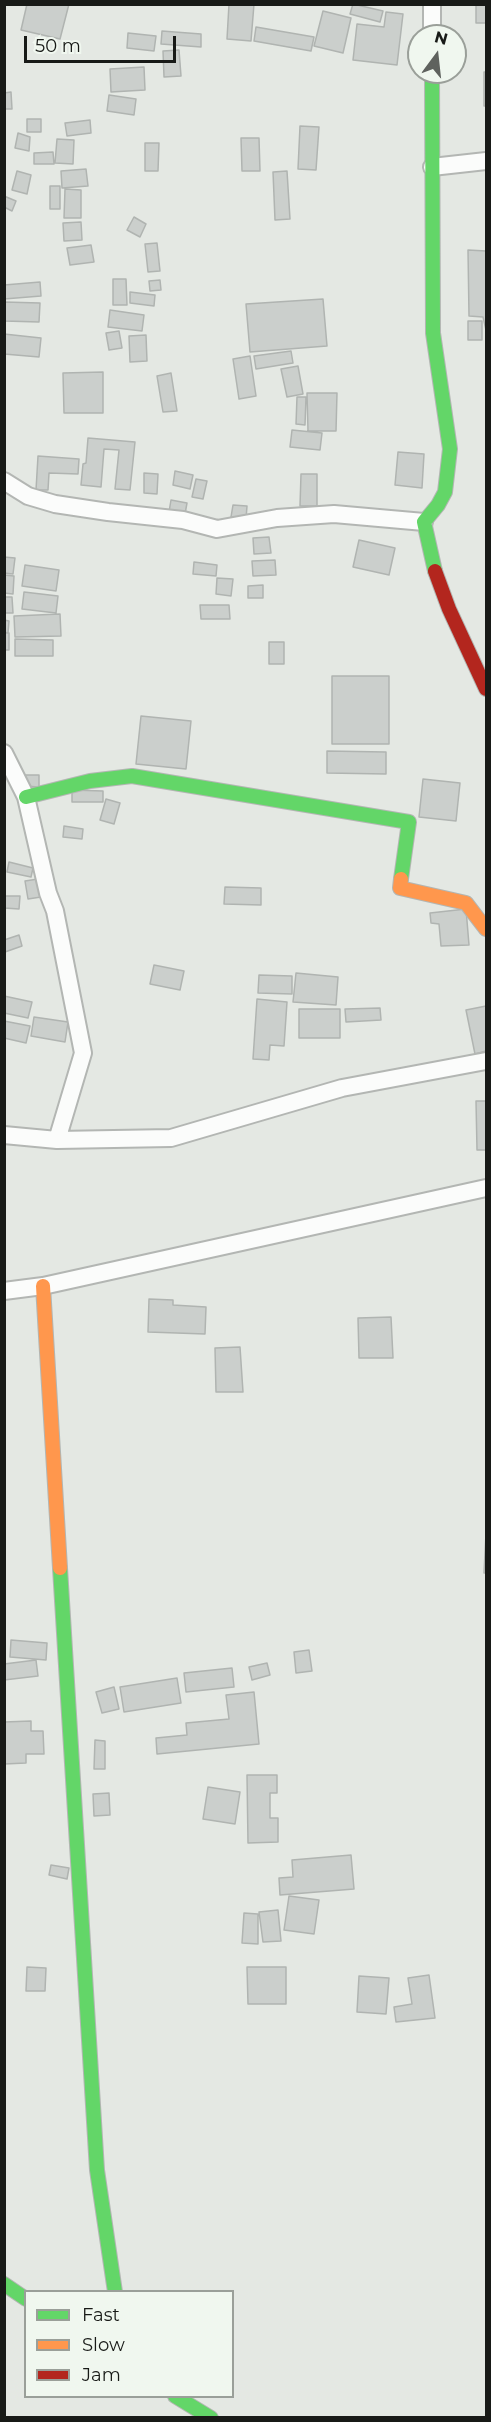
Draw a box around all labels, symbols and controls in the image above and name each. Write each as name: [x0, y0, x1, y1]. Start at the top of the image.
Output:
scale bar: [27, 24, 178, 62]
north arrow: [407, 24, 467, 84]
text: N: [433, 27, 450, 49]
text: 50 m: [35, 35, 81, 57]
legend: [24, 2290, 234, 2398]
text: Fast: [82, 2304, 120, 2326]
text: Slow: [82, 2334, 125, 2356]
text: Jam: [82, 2364, 121, 2386]

